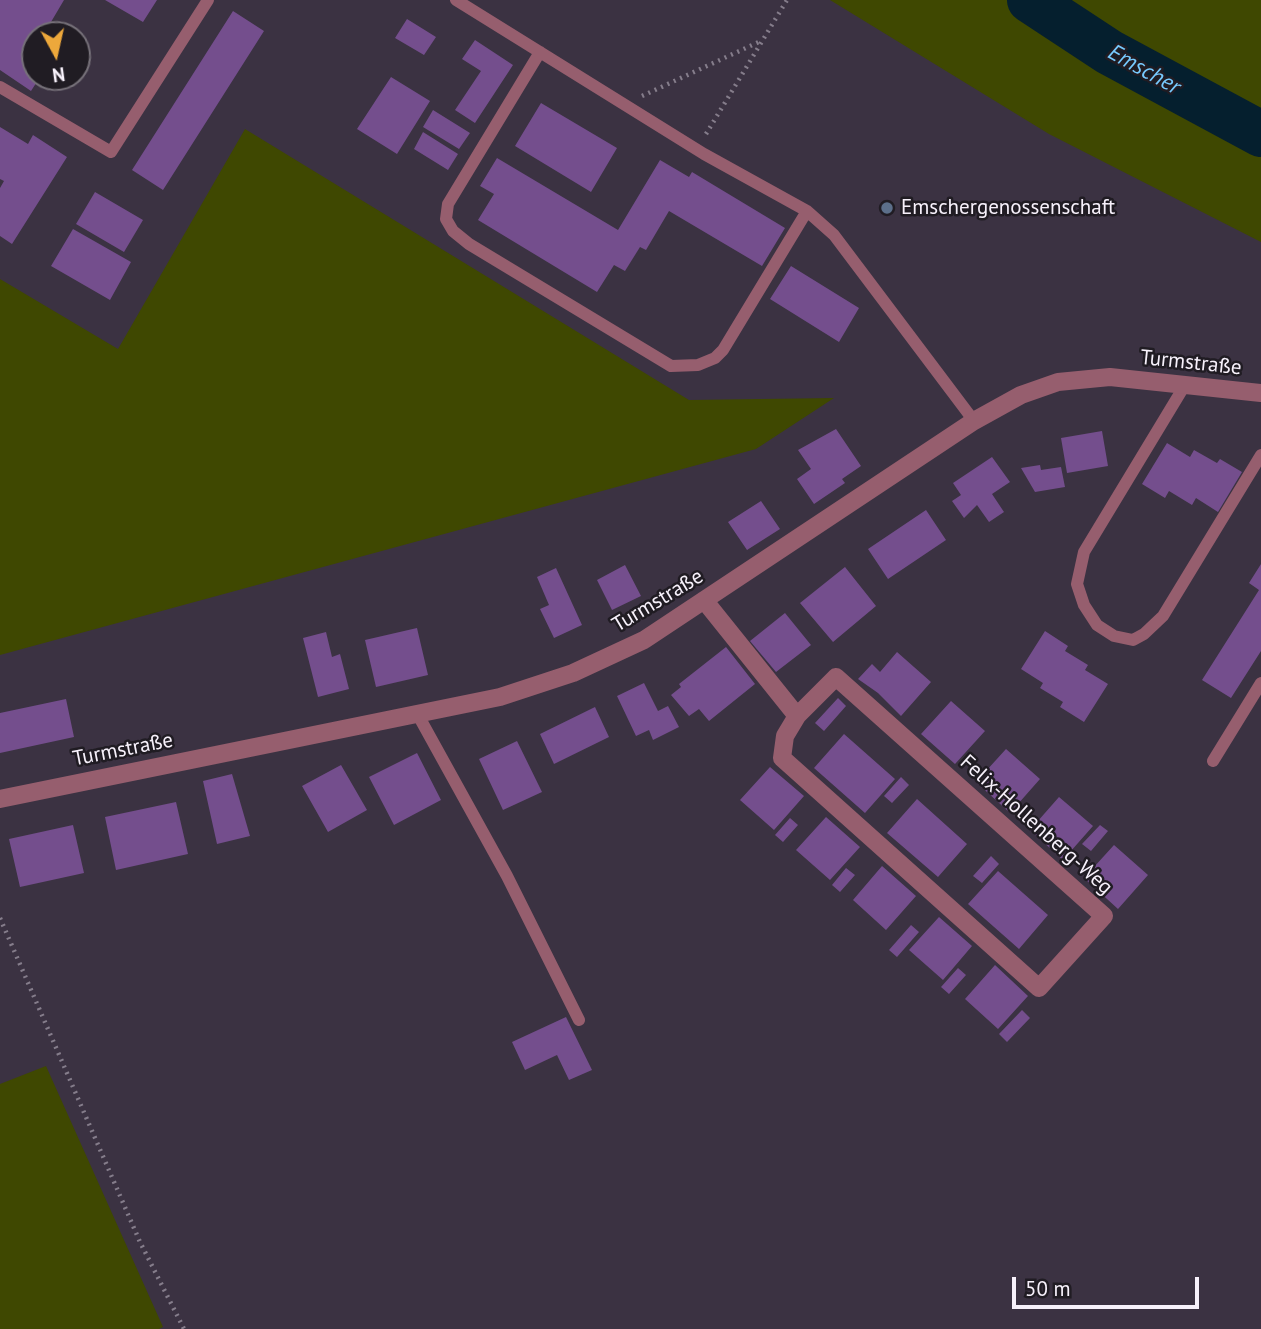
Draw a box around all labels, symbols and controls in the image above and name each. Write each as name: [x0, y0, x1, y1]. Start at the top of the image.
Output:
north arrow: [21, 21, 91, 91]
water label: Emscher: [1103, 39, 1185, 101]
text: N: [51, 62, 67, 88]
place label: Emschergenossenschaft: [901, 195, 1115, 221]
marker: Emschergenossenschaft: [879, 200, 895, 216]
street label: Turmstraße: [1139, 345, 1243, 381]
street label: Turmstraße: [608, 564, 708, 638]
street label: Turmstraße: [71, 728, 175, 772]
street label: Felix-Hollenberg-Weg: [954, 750, 1118, 900]
scale bar: [1016, 1262, 1203, 1306]
text: 50 m: [1025, 1275, 1071, 1302]

